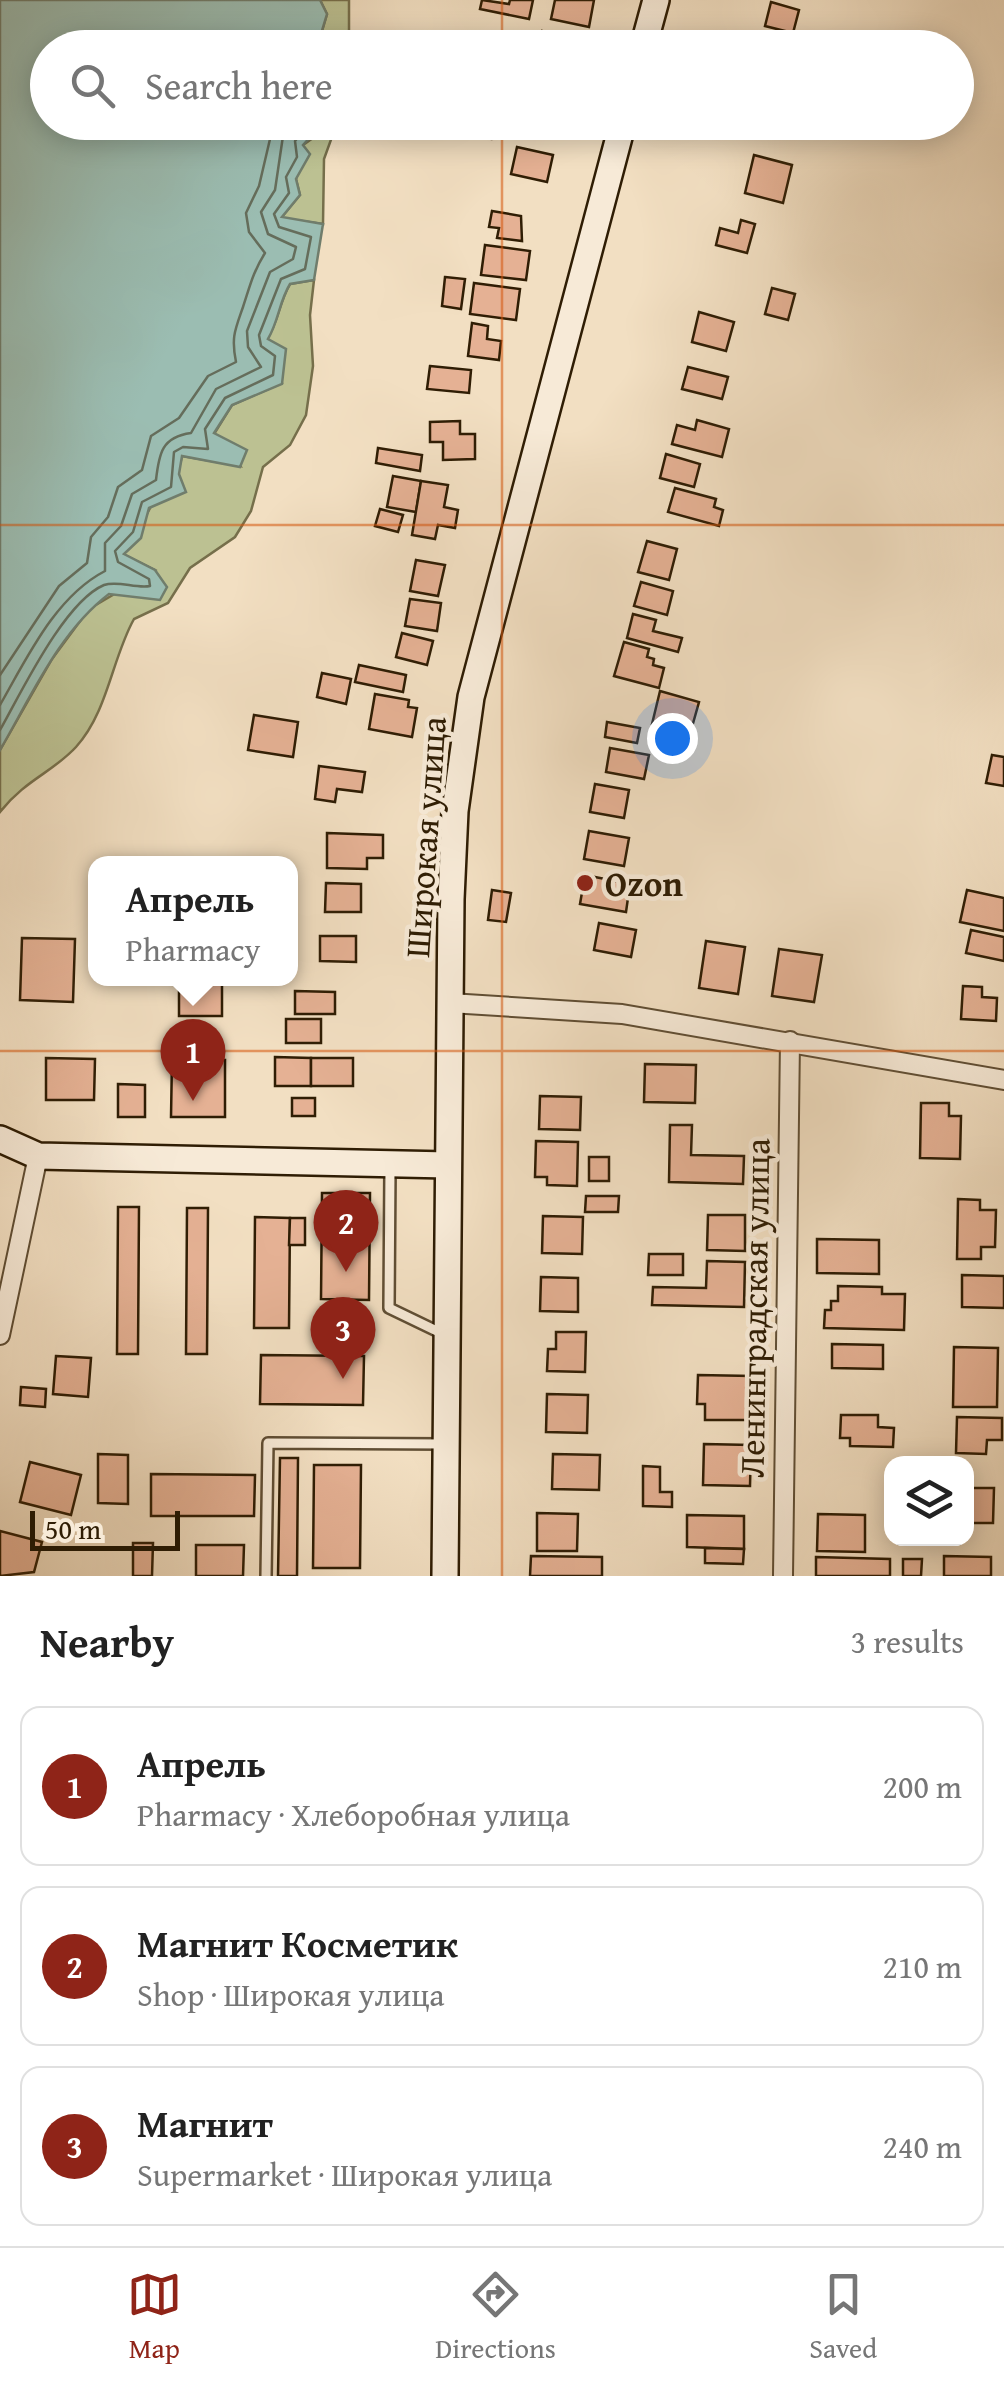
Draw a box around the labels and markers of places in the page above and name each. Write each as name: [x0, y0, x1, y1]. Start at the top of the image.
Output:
place label: Ozon: [605, 858, 683, 909]
marker: Ozon: [574, 872, 596, 894]
pin: 1: [160, 1018, 226, 1101]
pin: 2: [314, 1190, 378, 1272]
pin: 3: [310, 1296, 376, 1379]

